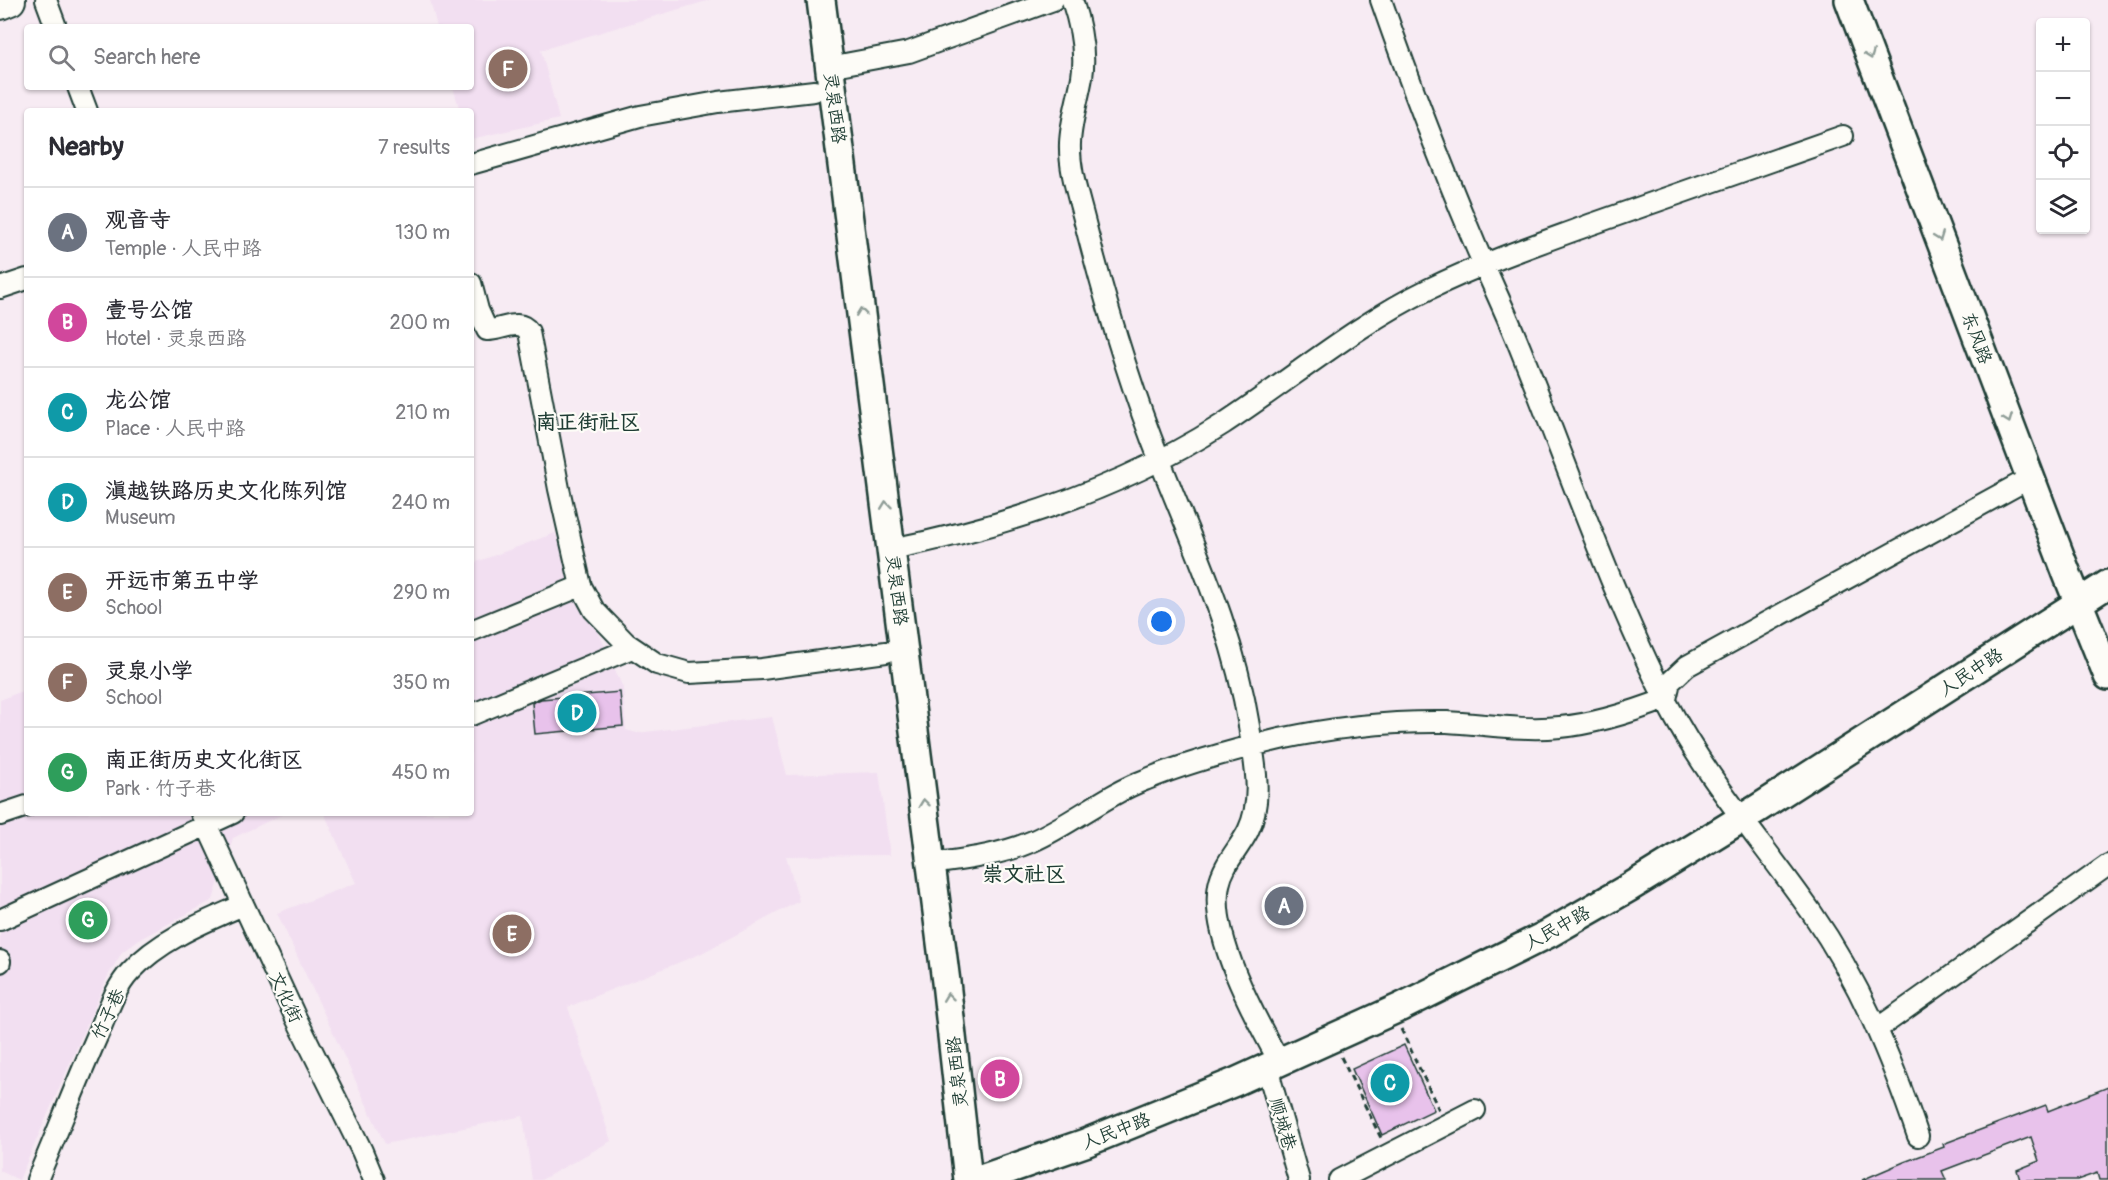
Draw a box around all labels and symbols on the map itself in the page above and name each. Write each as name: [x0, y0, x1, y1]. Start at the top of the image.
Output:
pin: F: [488, 46, 528, 92]
one-way arrow: [1863, 49, 1875, 60]
street label: 灵泉西路: [819, 71, 850, 145]
one-way arrow: [1932, 231, 1944, 242]
one-way arrow: [855, 307, 868, 317]
street label: 东风路: [1956, 309, 1997, 368]
district label: 南正街社区: [536, 409, 641, 436]
one-way arrow: [2001, 414, 2014, 424]
one-way arrow: [880, 501, 892, 510]
street label: 灵泉西路: [881, 553, 912, 627]
your location: [1147, 607, 1176, 636]
street label: 人民中路: [1935, 643, 2008, 702]
pin: D: [558, 690, 596, 736]
one-way arrow: [918, 798, 930, 808]
district label: 崇文社区: [982, 861, 1066, 888]
pin: A: [1264, 884, 1304, 928]
pin: G: [68, 898, 107, 942]
street label: 人民中路: [1520, 901, 1594, 956]
pin: E: [492, 912, 532, 956]
street label: 文化街: [264, 968, 307, 1027]
street label: 竹子巷: [87, 985, 130, 1044]
one-way arrow: [942, 992, 955, 1001]
street label: 灵泉西路: [942, 1035, 973, 1109]
pin: B: [980, 1056, 1020, 1102]
pin: C: [1370, 1060, 1410, 1106]
street label: 顺城巷: [1264, 1095, 1301, 1153]
street label: 人民中路: [1078, 1108, 1154, 1155]

